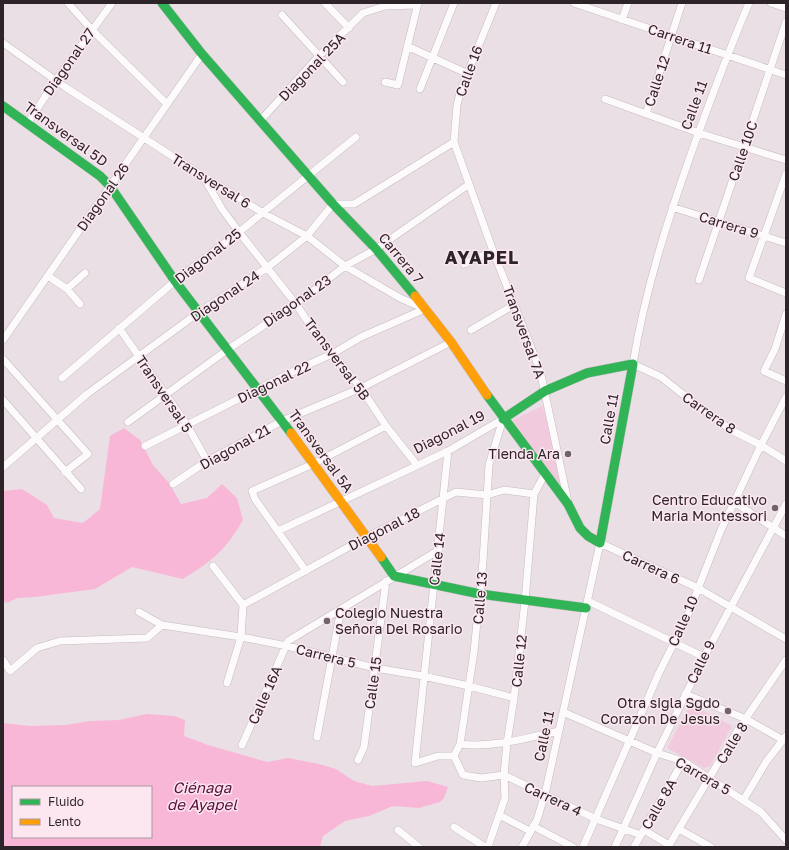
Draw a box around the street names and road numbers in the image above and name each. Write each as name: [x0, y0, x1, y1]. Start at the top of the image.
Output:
street label: Carrera 11: [646, 20, 715, 57]
street label: Diagonal 27: [39, 25, 98, 99]
street label: Diagonal 25A: [275, 28, 349, 104]
street label: Calle 16: [451, 43, 486, 99]
street label: Calle 12: [640, 53, 673, 109]
street label: Calle 11: [677, 78, 710, 132]
street label: Transversal 5D: [21, 98, 111, 170]
street label: Calle 10C: [724, 118, 761, 183]
street label: Transversal 6: [169, 150, 254, 212]
street label: Diagonal 26: [73, 159, 132, 234]
street label: Carrera 9: [697, 207, 761, 242]
street label: Diagonal 25: [171, 225, 244, 287]
street label: Carrera 7: [375, 229, 427, 286]
street label: Diagonal 24: [187, 266, 262, 325]
street label: Diagonal 23: [259, 271, 334, 330]
street label: Transversal 7A: [500, 283, 549, 381]
street label: Transversal 5B: [301, 314, 374, 403]
street label: Transversal 5: [132, 352, 196, 435]
street label: Diagonal 22: [234, 357, 313, 407]
street label: Carrera 8: [679, 388, 739, 437]
street label: Calle 11: [596, 392, 621, 446]
street label: Transversal 5A: [286, 406, 358, 496]
street label: Diagonal 19: [410, 406, 487, 457]
street label: Diagonal 21: [197, 420, 273, 473]
street label: Diagonal 18: [345, 503, 423, 554]
street label: Calle 14: [425, 531, 448, 586]
street label: Carrera 6: [620, 546, 683, 587]
street label: Calle 13: [469, 571, 490, 625]
street label: Calle 10: [664, 593, 701, 649]
street label: Calle 12: [507, 634, 530, 688]
street label: Calle 9: [683, 637, 718, 686]
street label: Carrera 5: [294, 640, 358, 671]
street label: Calle 15: [360, 656, 385, 710]
street label: Calle 16A: [244, 662, 285, 727]
street label: Calle 11: [530, 709, 557, 763]
street label: Calle 8: [712, 719, 751, 767]
street label: Carrera 5: [673, 753, 734, 798]
street label: Calle 8A: [637, 775, 680, 832]
street label: Carrera 4: [522, 778, 585, 819]

